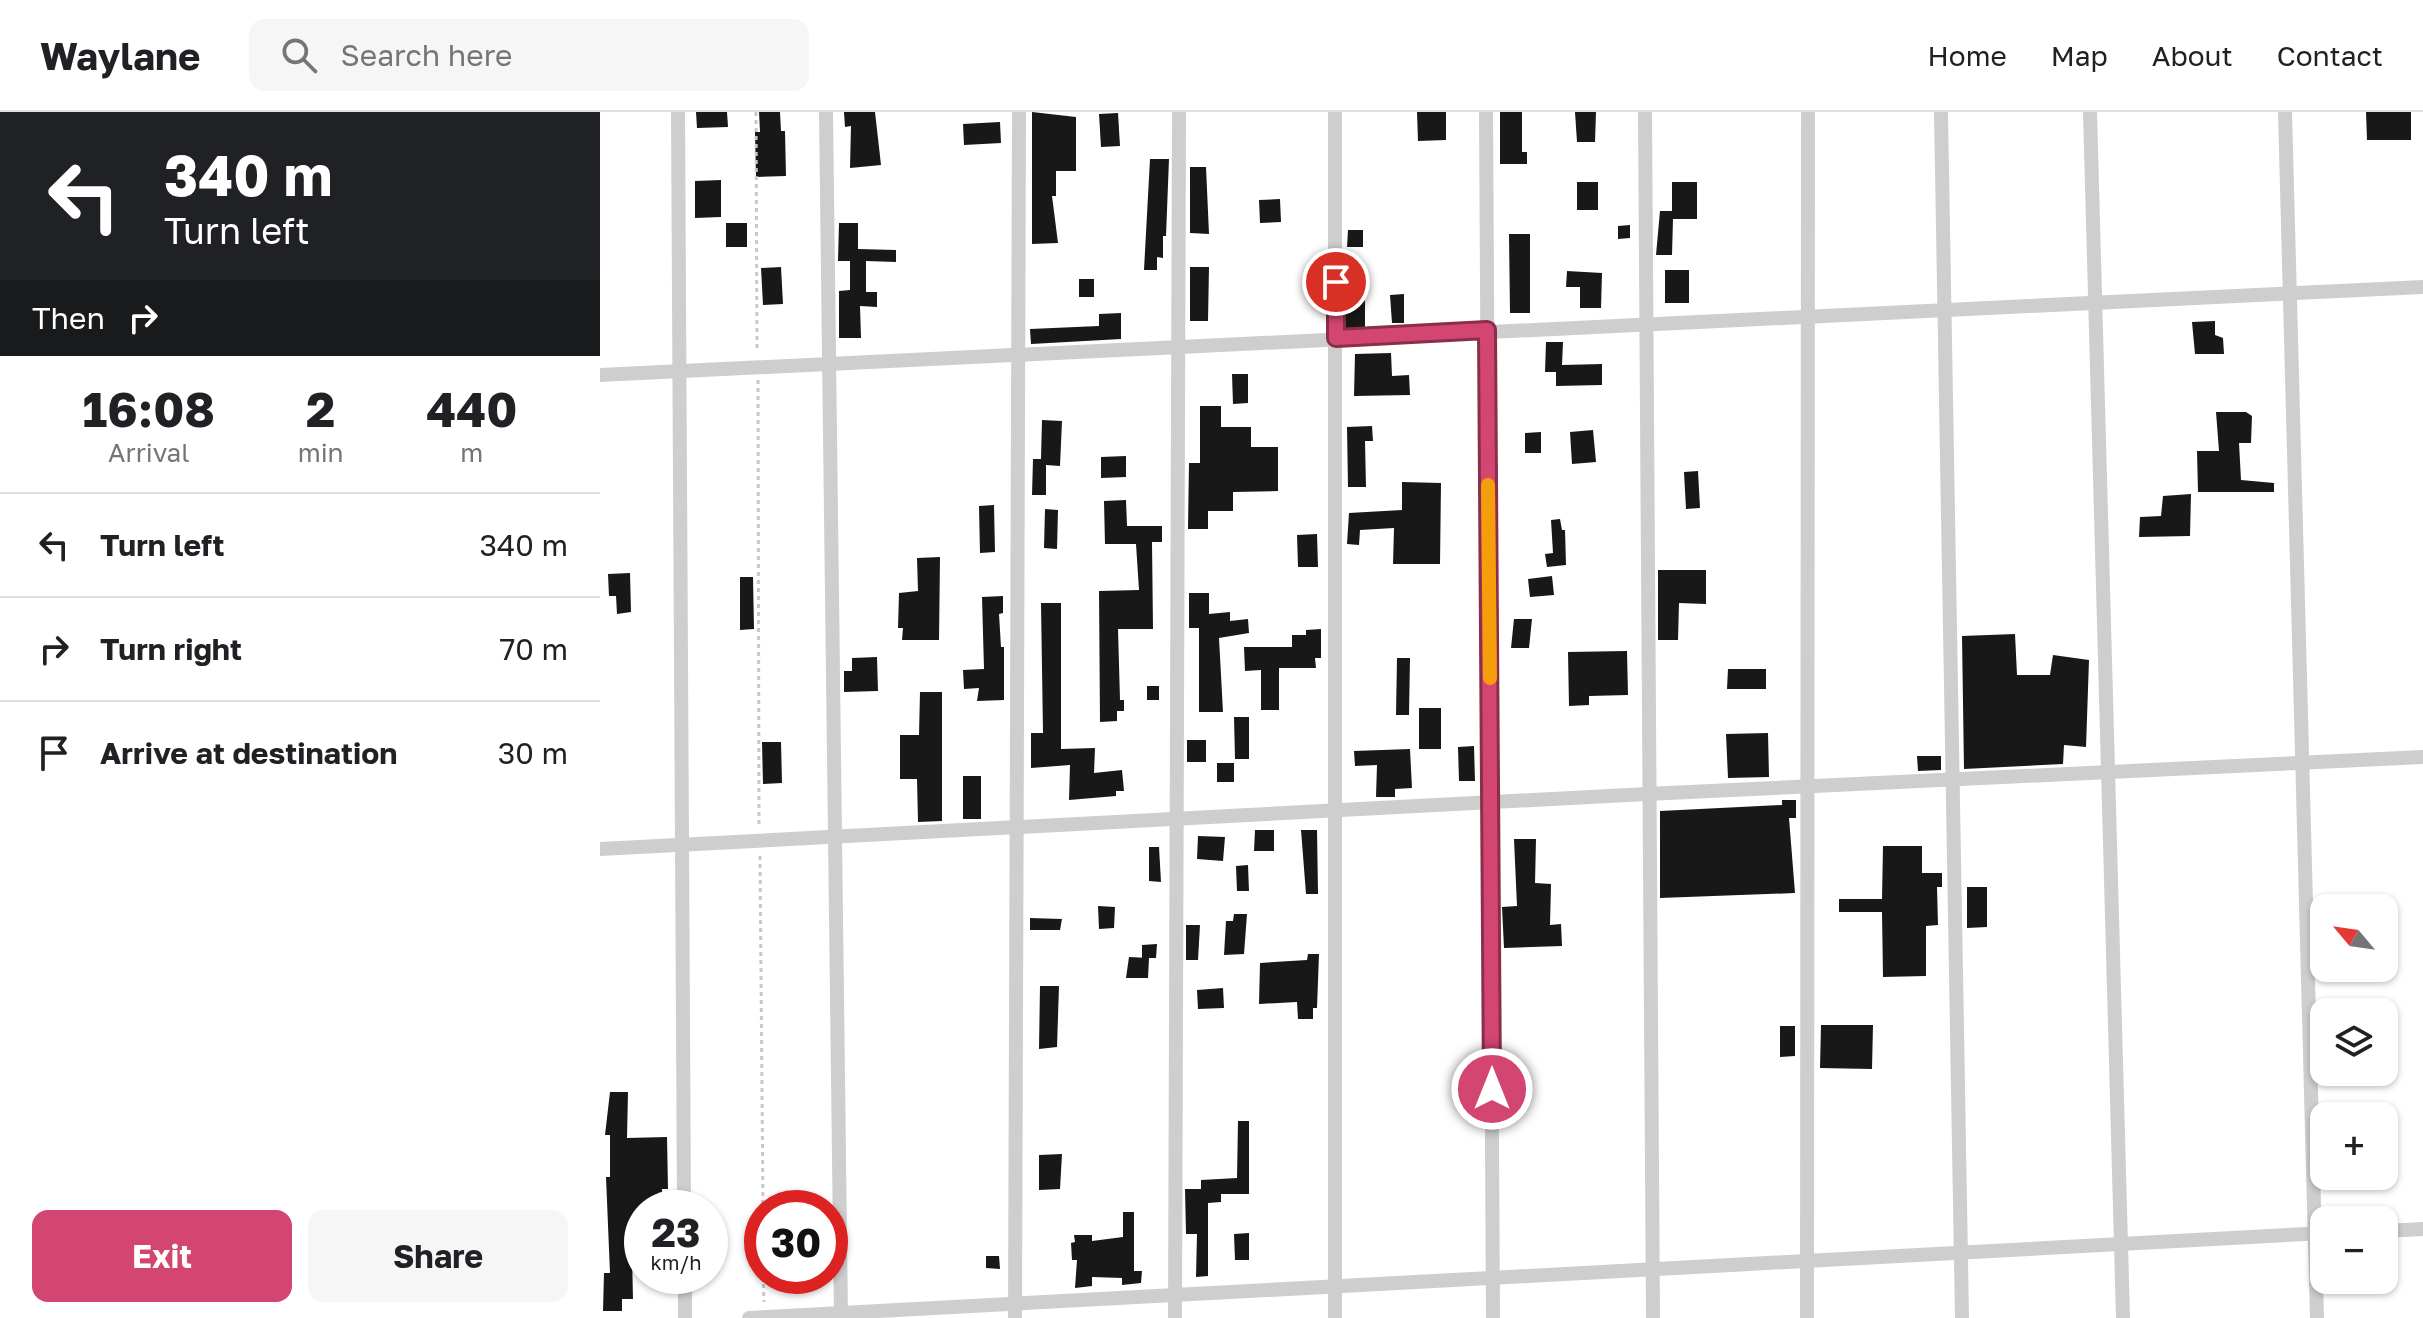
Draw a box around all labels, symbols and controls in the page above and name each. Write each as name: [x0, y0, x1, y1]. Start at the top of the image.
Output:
search box: [249, 19, 809, 91]
text: Waylane: [40, 33, 201, 78]
icon: search: [277, 33, 321, 77]
text: Search here: [341, 37, 512, 73]
text: Home: [1928, 39, 2007, 72]
text: Map: [2051, 39, 2108, 72]
text: About: [2152, 39, 2233, 72]
text: Contact: [2277, 39, 2383, 72]
text: 340 m: [164, 141, 333, 208]
icon: left: [32, 144, 136, 248]
text: Turn left: [164, 209, 310, 252]
pin: [1302, 248, 1370, 316]
icon: arrive: [1314, 260, 1358, 304]
icon: right: [121, 296, 165, 340]
text: Then: [32, 300, 105, 336]
text: 16:08: [83, 380, 215, 438]
text: 2: [306, 380, 335, 438]
text: 440: [426, 380, 517, 438]
text: Arrival: [108, 437, 190, 468]
text: min: [298, 437, 344, 468]
text: m: [460, 437, 483, 468]
icon: left: [32, 523, 76, 567]
text: Turn left: [100, 527, 225, 563]
text: 340 m: [480, 527, 568, 563]
icon: right: [32, 627, 76, 671]
text: Turn right: [100, 631, 242, 667]
text: 70 m: [499, 631, 568, 667]
icon: arrive: [32, 731, 76, 775]
text: Arrive at destination: [100, 735, 397, 771]
text: 30 m: [498, 735, 568, 771]
north arrow: [2310, 894, 2398, 982]
map controls: [2310, 894, 2398, 1294]
button: layers: [2310, 998, 2398, 1086]
position arrow: [1450, 1047, 1534, 1131]
button: +: [2310, 1102, 2398, 1190]
speed limit sign: 30: [744, 1190, 848, 1294]
button: −: [2310, 1206, 2398, 1294]
text: 23: [652, 1208, 700, 1256]
button: Exit: [32, 1210, 292, 1302]
button: Share: [308, 1210, 568, 1302]
text: km/h: [651, 1250, 701, 1274]

